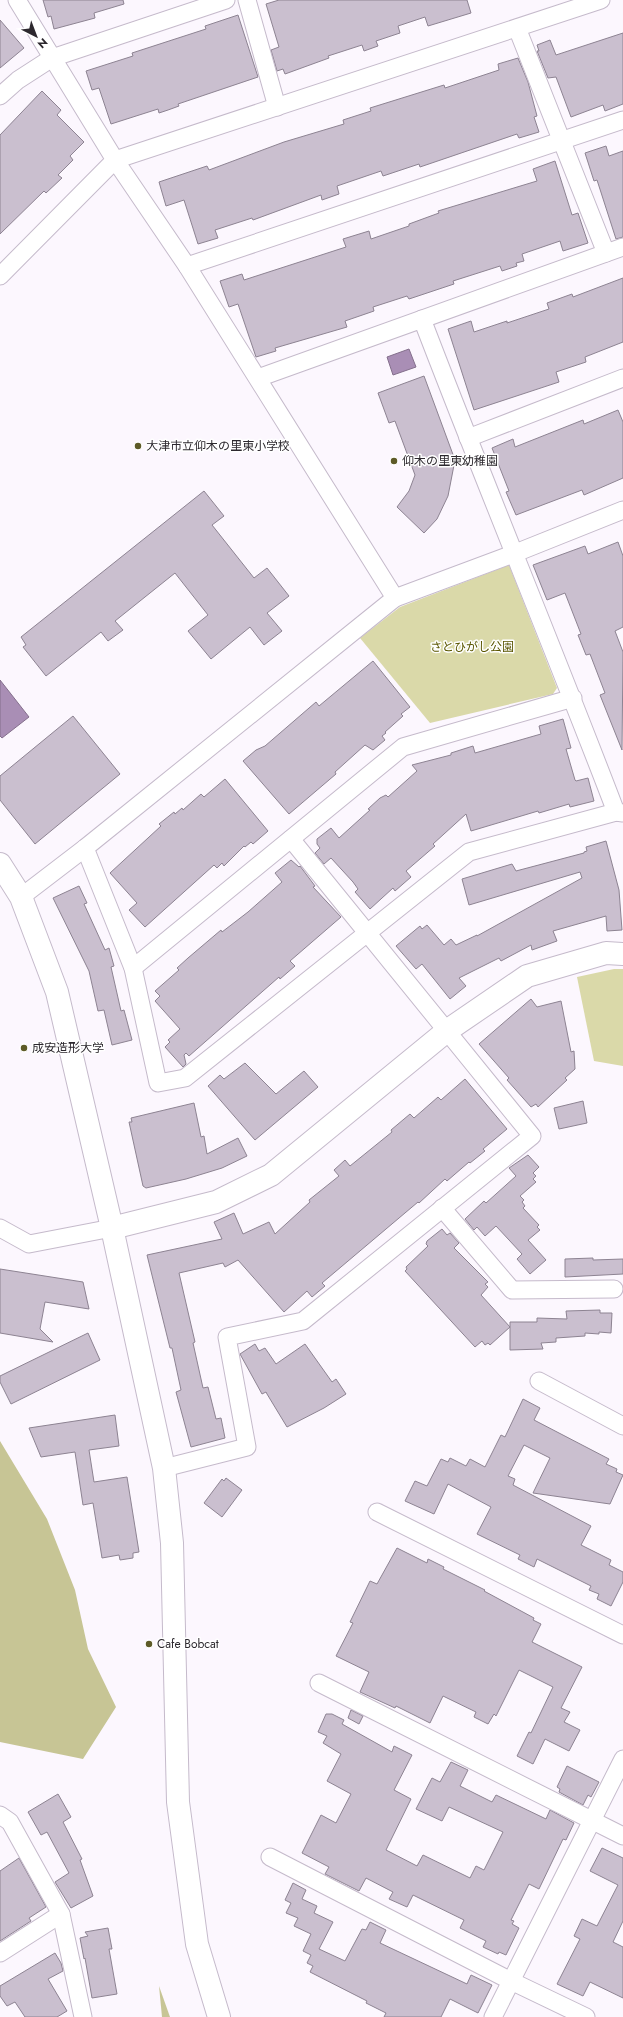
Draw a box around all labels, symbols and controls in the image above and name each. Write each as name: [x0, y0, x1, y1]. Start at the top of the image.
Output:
north arrow: [16, 16, 56, 56]
text: N: [34, 35, 51, 52]
place label: 大津市立仰木の里東小学校: [146, 437, 290, 455]
marker: 大津市立仰木の里東小学校: [133, 441, 143, 451]
place label: 仰木の里東幼稚園: [402, 452, 498, 470]
marker: 仰木の里東幼稚園: [389, 456, 399, 466]
park label: さとひがし公園: [430, 638, 514, 656]
place label: 成安造形大学: [32, 1039, 104, 1057]
marker: 成安造形大学: [19, 1043, 29, 1053]
place label: Cafe Bobcat: [157, 1635, 219, 1653]
marker: Cafe Bobcat: [144, 1639, 154, 1649]

